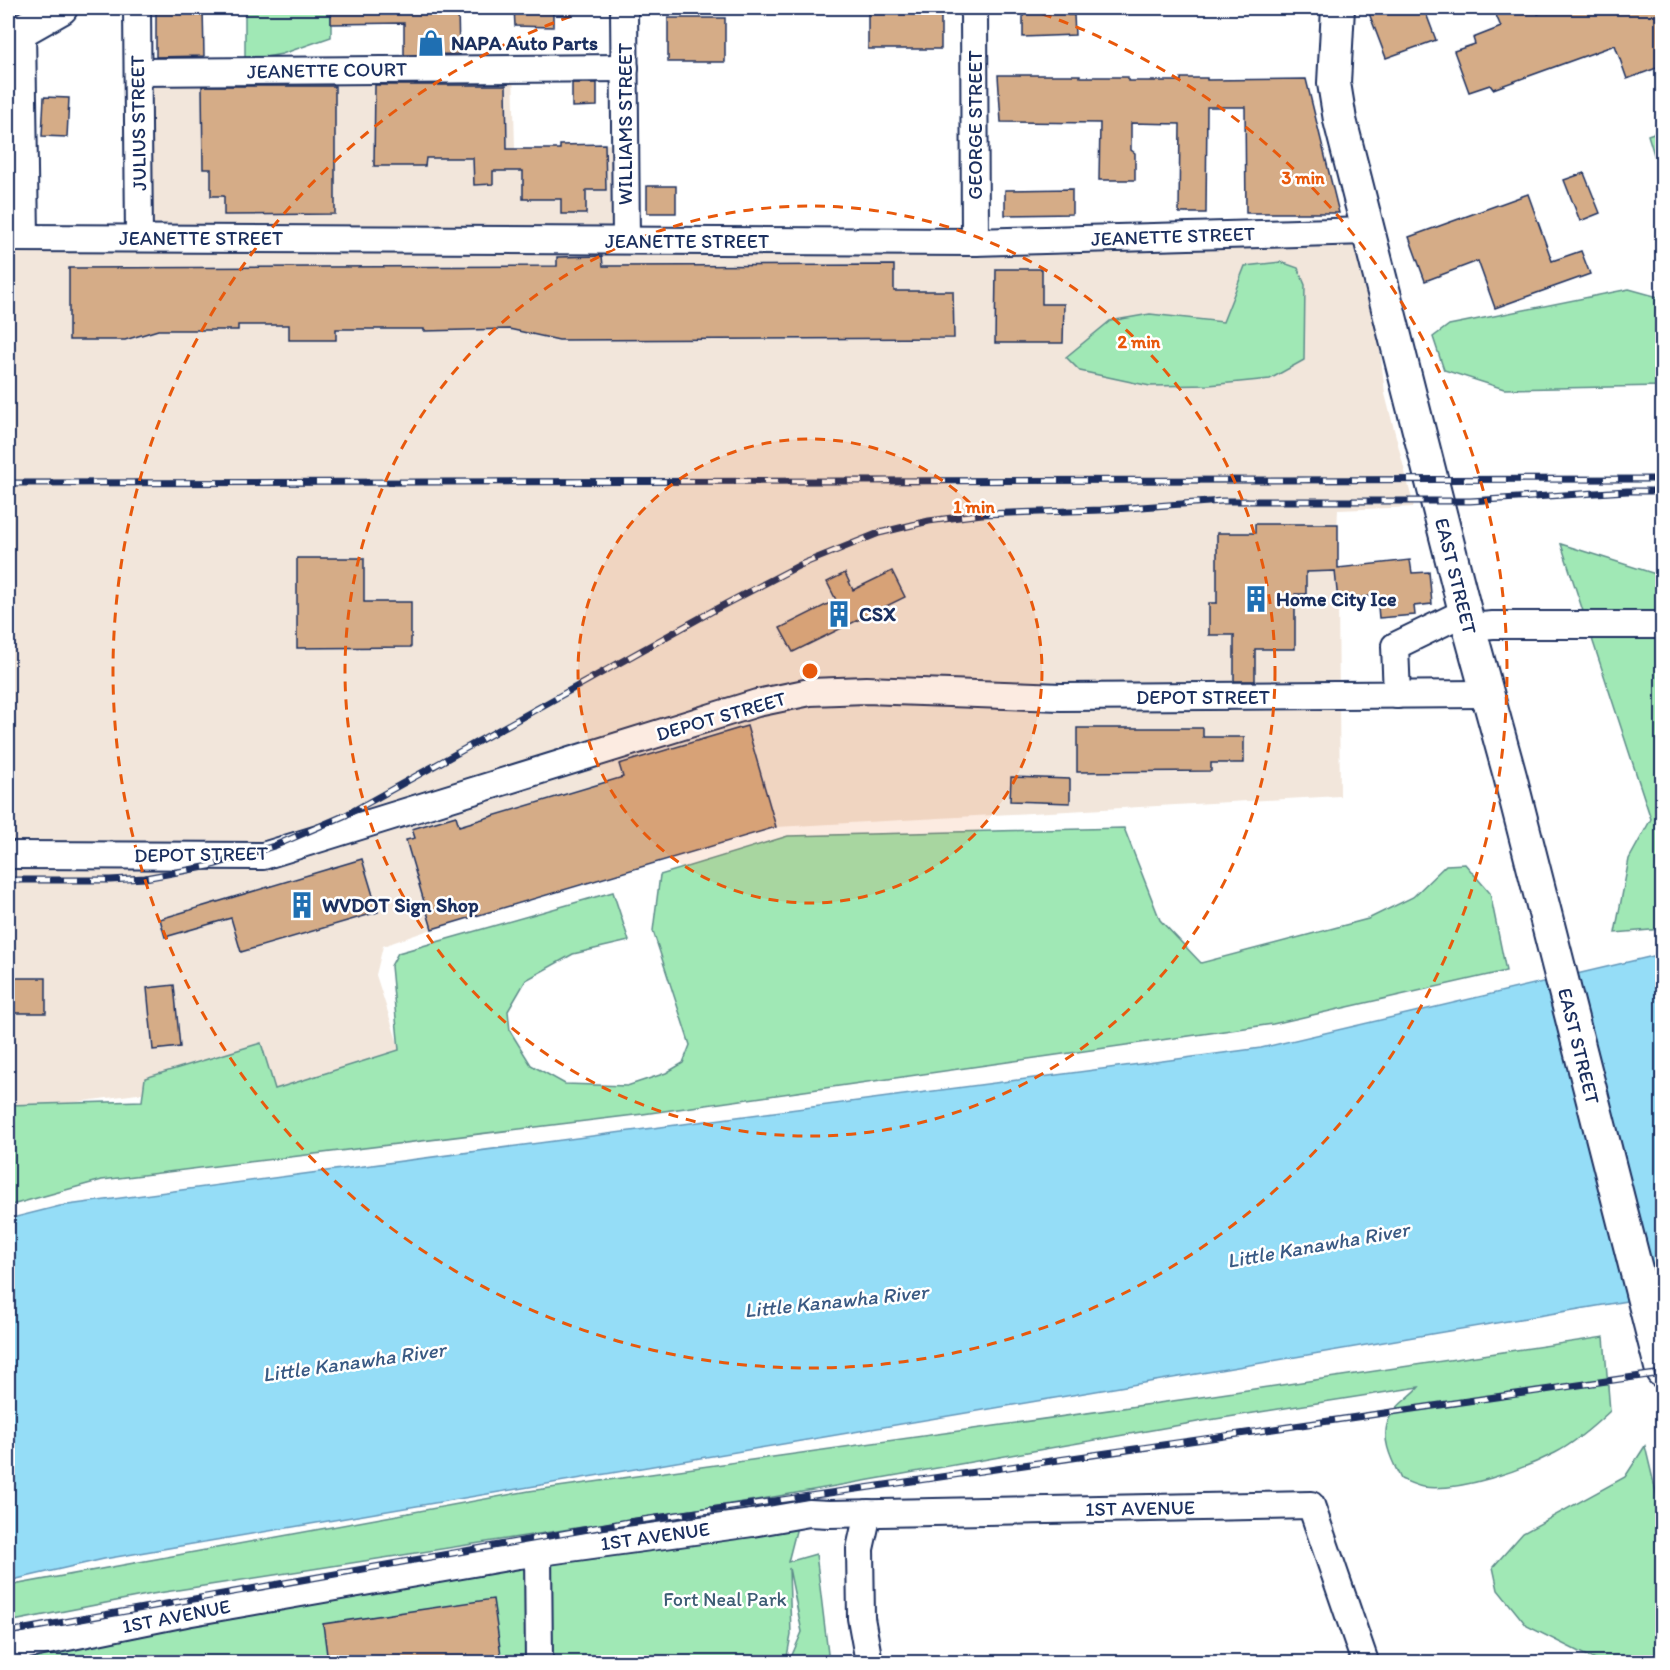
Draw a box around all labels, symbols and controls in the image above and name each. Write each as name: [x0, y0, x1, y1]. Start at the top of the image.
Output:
shop icon: NAPA Auto Parts: [416, 28, 446, 58]
place label: NAPA Auto Parts: [451, 31, 598, 55]
street label: WILLIAMS STREET: [613, 43, 637, 205]
street label: GEORGE STREET: [963, 50, 987, 200]
street label: JULIUS STREET: [125, 55, 151, 191]
street label: JEANETTE COURT: [247, 57, 407, 83]
text: 3 min: [1281, 167, 1325, 189]
street label: JEANETTE STREET: [1091, 221, 1255, 251]
street label: JEANETTE STREET: [119, 226, 283, 250]
street label: JEANETTE STREET: [605, 229, 769, 253]
text: 2 min: [1118, 331, 1161, 353]
text: 1 min: [953, 496, 995, 518]
street label: EAST STREET: [1430, 515, 1482, 637]
building icon: Home City Ice: [1241, 584, 1271, 614]
place label: Home City Ice: [1276, 587, 1397, 612]
building icon: CSX: [824, 599, 854, 629]
place label: CSX: [859, 602, 896, 626]
centre of rings: [800, 661, 820, 681]
street label: DEPOT STREET: [1136, 685, 1270, 709]
street label: DEPOT STREET: [653, 686, 789, 746]
street label: DEPOT STREET: [134, 841, 268, 867]
building icon: WVDOT Sign Shop: [287, 890, 317, 920]
place label: WVDOT Sign Shop: [322, 893, 479, 918]
street label: EAST STREET: [1553, 985, 1605, 1107]
water label: Little Kanawha River: [1225, 1216, 1414, 1273]
water label: Little Kanawha River: [743, 1278, 932, 1323]
water label: Little Kanawha River: [261, 1336, 450, 1387]
street label: 1ST AVENUE: [1085, 1495, 1195, 1521]
street label: 1ST AVENUE: [599, 1516, 711, 1556]
park label: Fort Neal Park: [663, 1587, 787, 1611]
street label: 1ST AVENUE: [120, 1594, 232, 1638]

